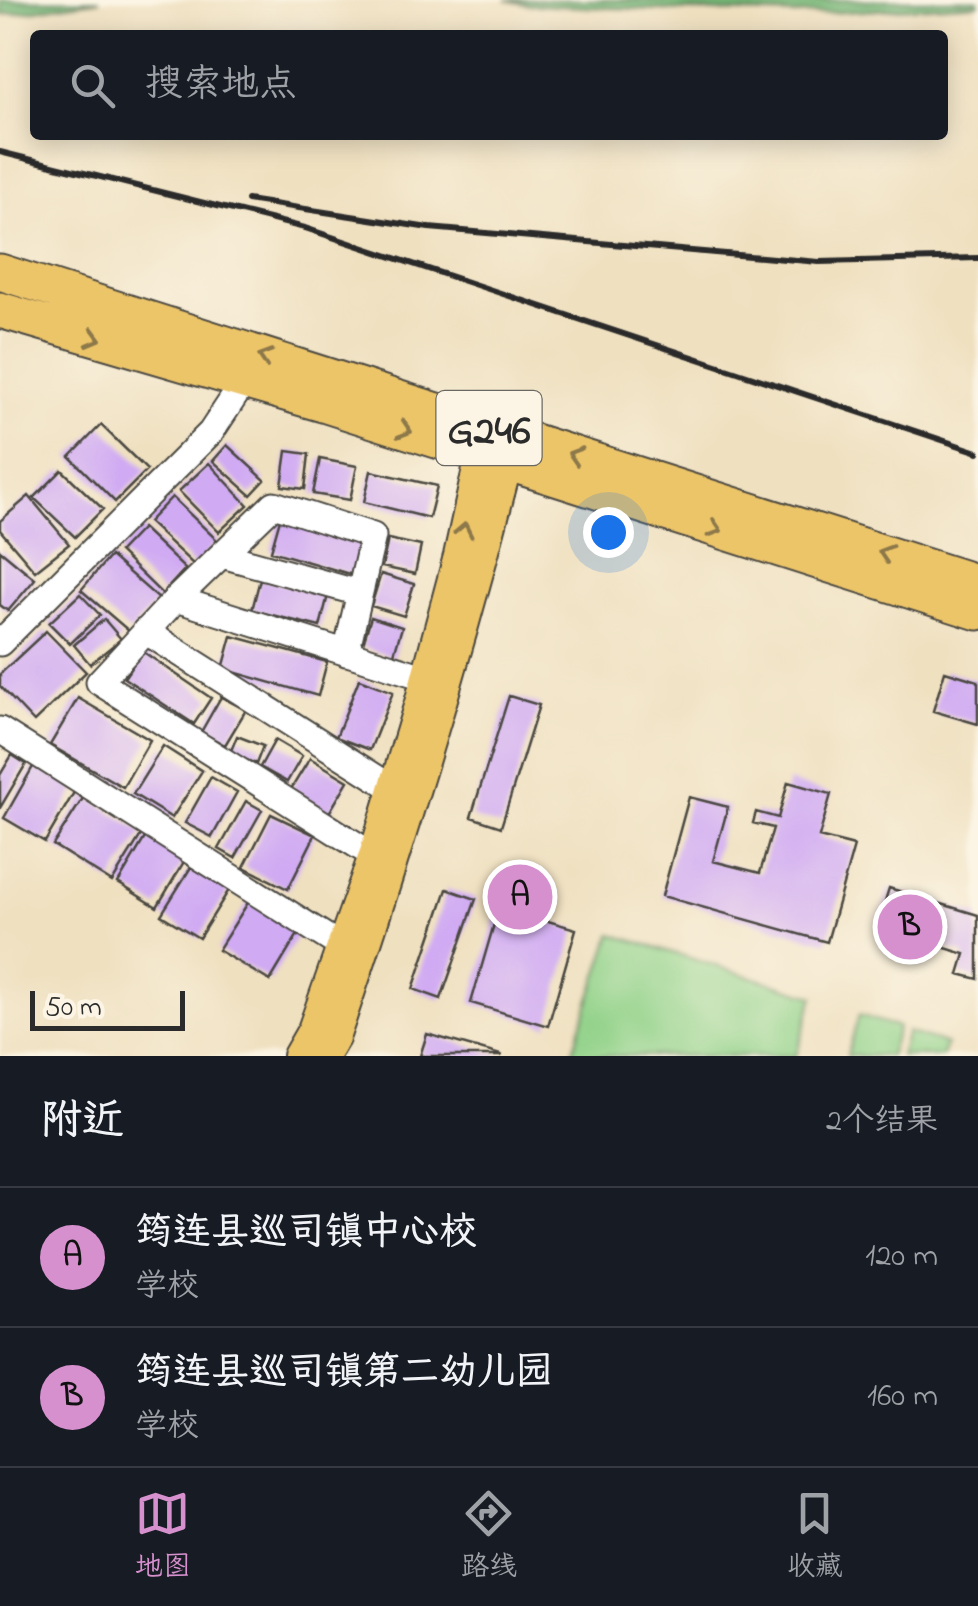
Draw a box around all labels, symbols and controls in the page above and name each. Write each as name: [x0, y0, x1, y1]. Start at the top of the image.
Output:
search box: [30, 30, 948, 140]
icon: search: [65, 58, 120, 113]
text: 搜索地点: [145, 58, 297, 114]
one-way arrow: [84, 326, 101, 347]
one-way arrow: [258, 348, 275, 369]
road number: G246: [436, 391, 542, 465]
one-way arrow: [396, 419, 413, 439]
one-way arrow: [568, 447, 585, 467]
your location: [583, 507, 634, 558]
one-way arrow: [706, 517, 723, 537]
one-way arrow: [453, 522, 474, 539]
one-way arrow: [877, 545, 894, 565]
pin: A: [488, 860, 552, 934]
pin: B: [878, 890, 942, 964]
scale bar: [30, 986, 185, 1030]
text: 50 m: [45, 988, 102, 1029]
text: 附近: [40, 1092, 124, 1153]
text: 2个结果: [826, 1099, 938, 1146]
text: 筠连县巡司镇中心校: [135, 1206, 477, 1262]
text: A: [63, 1234, 82, 1281]
text: 120 m: [865, 1234, 938, 1281]
text: 学校: [135, 1264, 199, 1311]
text: 筠连县巡司镇第二幼儿园: [135, 1346, 553, 1402]
text: B: [62, 1374, 83, 1421]
text: 160 m: [867, 1374, 938, 1421]
text: 学校: [135, 1404, 199, 1451]
tab: 地图: [135, 1486, 191, 1589]
tab: 路线: [461, 1486, 517, 1589]
tab: 收藏: [787, 1486, 843, 1589]

